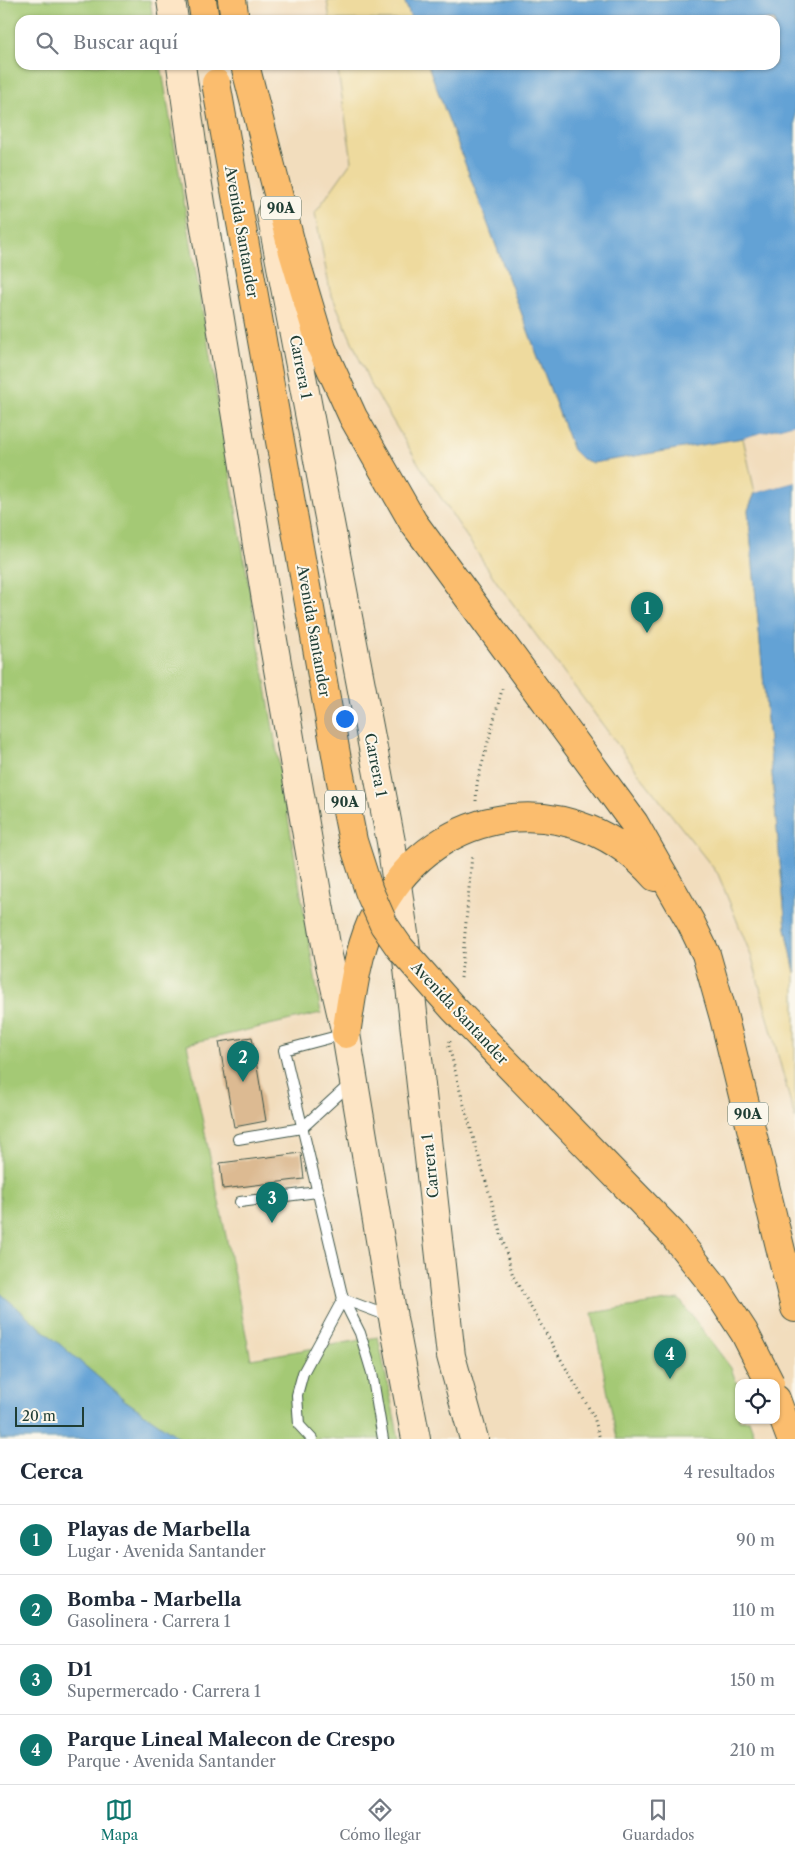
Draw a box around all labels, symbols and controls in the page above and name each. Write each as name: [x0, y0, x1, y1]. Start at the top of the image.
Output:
search box: [15, 15, 780, 70]
icon: search: [33, 29, 61, 57]
text: Buscar aquí: [73, 31, 178, 54]
street label: Avenida Santander: [221, 163, 263, 300]
road number: 90A: [261, 197, 301, 220]
street label: Carrera 1: [286, 333, 317, 401]
street label: Avenida Santander: [293, 562, 335, 699]
pin: 1: [631, 592, 663, 633]
your location: [332, 706, 358, 732]
street label: Carrera 1: [361, 731, 392, 799]
road number: 90A: [325, 790, 365, 814]
street label: Avenida Santander: [407, 957, 513, 1069]
pin: 2: [227, 1041, 259, 1082]
road number: 90A: [728, 1102, 768, 1126]
street label: Carrera 1: [417, 1132, 443, 1199]
pin: 3: [256, 1182, 288, 1223]
pin: 4: [654, 1338, 686, 1379]
map controls: [735, 1379, 780, 1424]
button: locate: [735, 1379, 780, 1424]
scale bar: [15, 1404, 84, 1427]
text: 20 m: [22, 1407, 56, 1425]
text: Cerca: [20, 1459, 83, 1484]
text: 4 resultados: [684, 1462, 775, 1482]
text: Playas de Marbella: [67, 1518, 250, 1541]
text: 1: [32, 1530, 40, 1550]
text: 90 m: [736, 1530, 775, 1550]
text: Lugar · Avenida Santander: [67, 1541, 266, 1561]
text: Bomba - Marbella: [67, 1588, 242, 1611]
text: 2: [31, 1600, 41, 1620]
text: 110 m: [732, 1600, 775, 1620]
text: Gasolinera · Carrera 1: [67, 1611, 231, 1631]
text: D1: [67, 1658, 92, 1681]
text: 3: [31, 1670, 41, 1690]
text: 150 m: [730, 1670, 775, 1690]
text: Supermercado · Carrera 1: [67, 1681, 261, 1701]
text: Parque Lineal Malecon de Crespo: [67, 1728, 395, 1751]
text: 4: [31, 1740, 41, 1760]
text: 210 m: [730, 1740, 775, 1760]
text: Parque · Avenida Santander: [67, 1751, 276, 1771]
tab: Mapa: [101, 1796, 138, 1844]
tab: Cómo llegar: [339, 1796, 421, 1844]
tab: Guardados: [622, 1796, 694, 1844]

